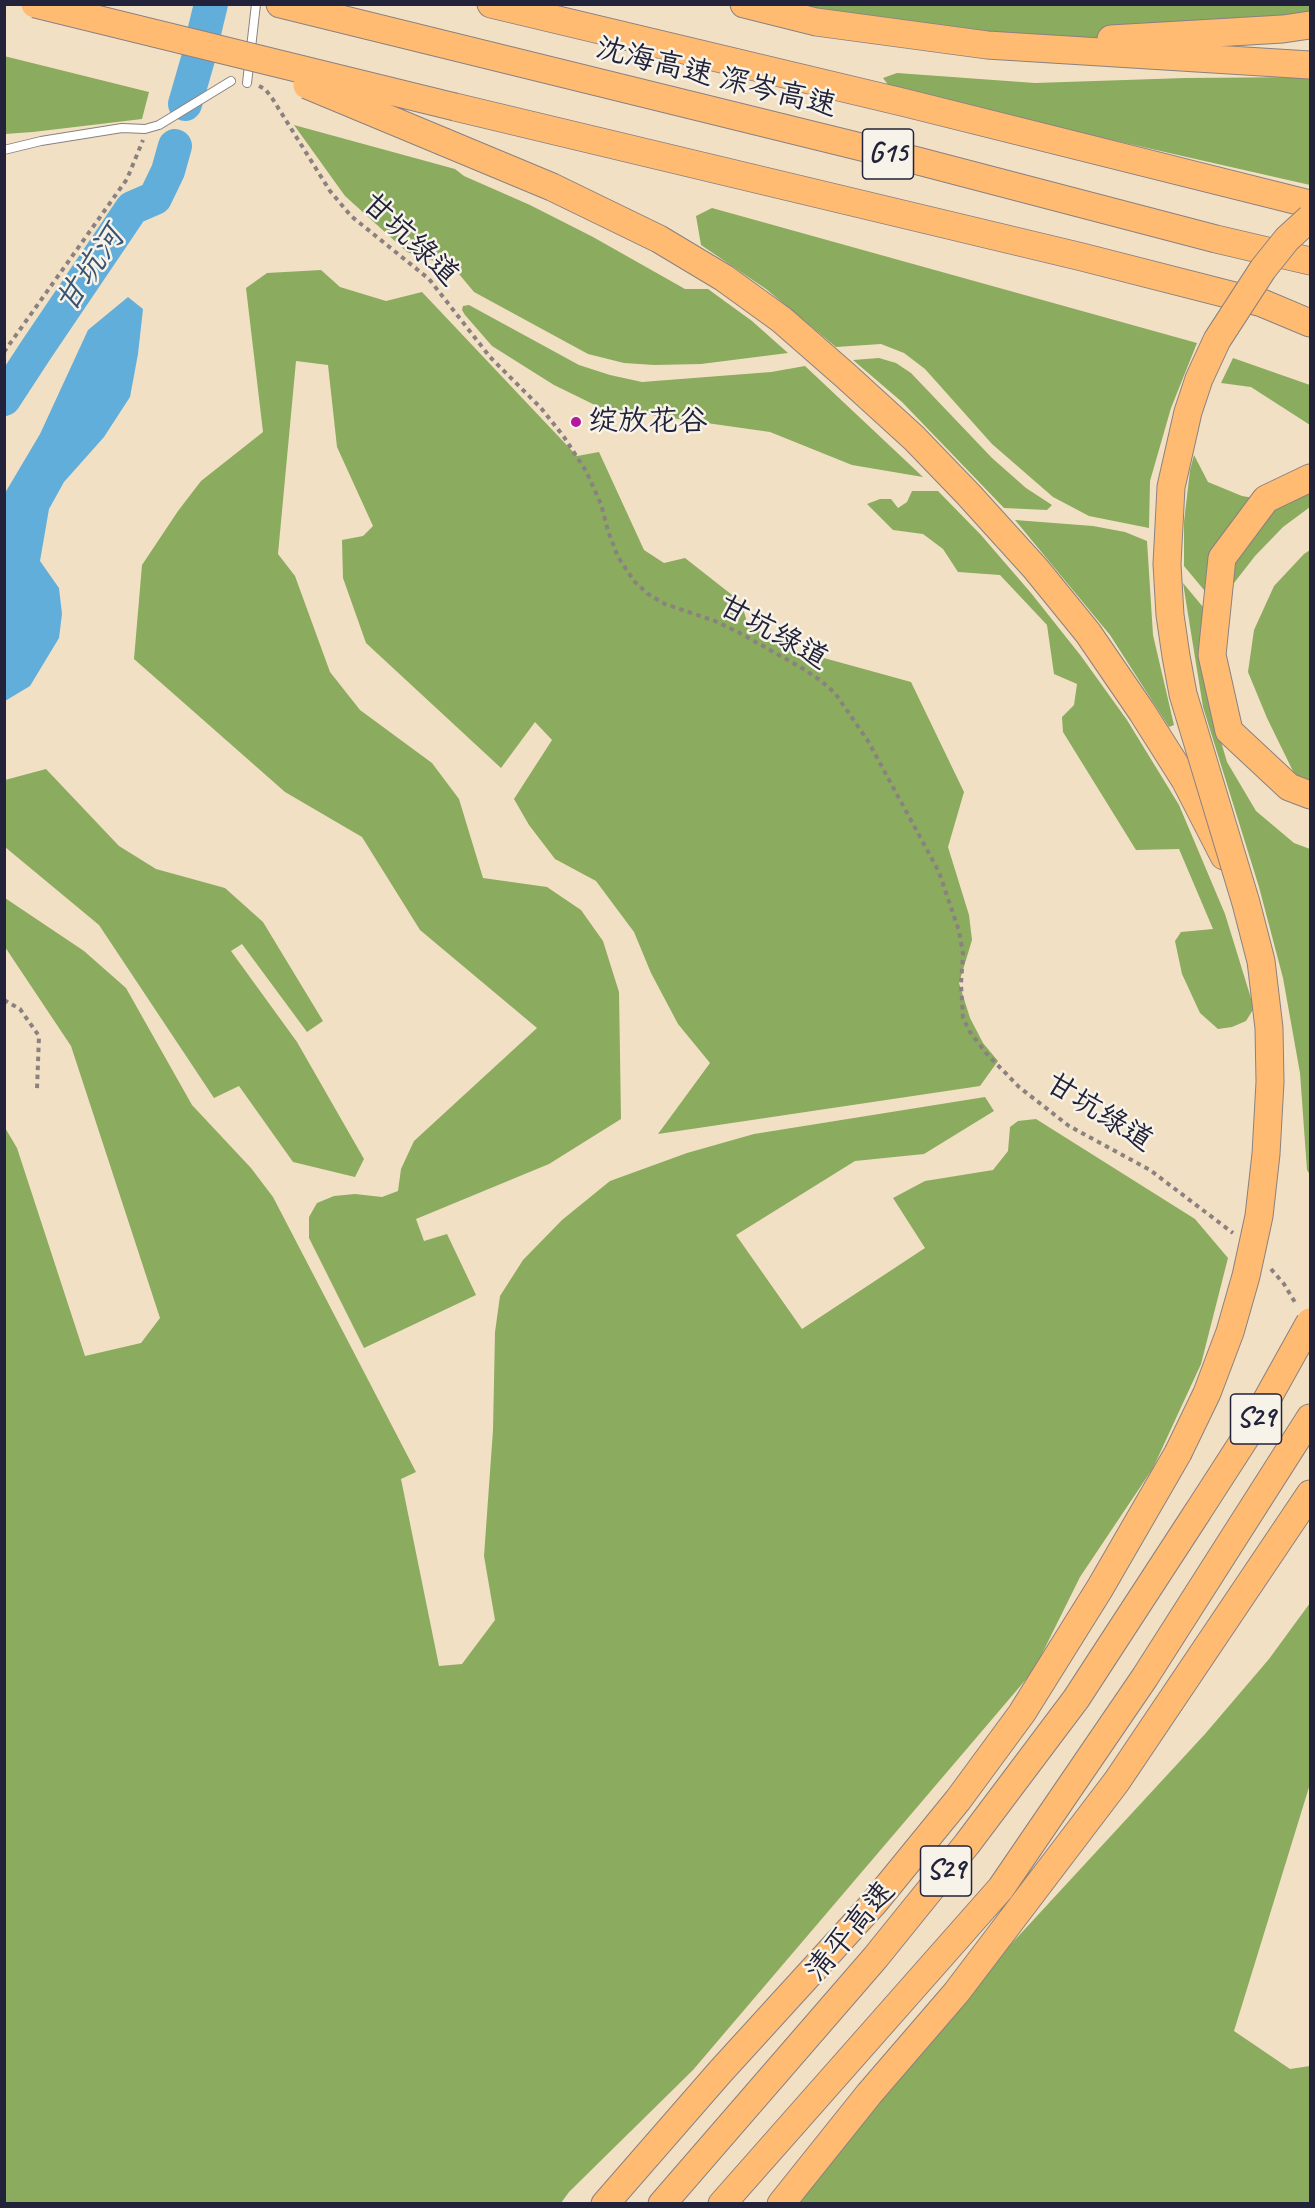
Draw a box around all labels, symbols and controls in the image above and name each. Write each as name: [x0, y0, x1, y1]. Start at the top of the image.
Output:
street label: 沈海高速 深岑高速: [592, 31, 840, 125]
road number: G15: [862, 129, 914, 179]
street label: 甘坑绿道: [354, 186, 466, 294]
water label: 甘坑河: [48, 219, 134, 321]
place label: 绽放花谷: [588, 404, 708, 440]
marker: 绽放花谷: [569, 415, 583, 429]
street label: 甘坑绿道: [712, 588, 834, 678]
street label: 甘坑绿道: [1039, 1066, 1159, 1160]
road number: S29: [1230, 1394, 1282, 1444]
road number: S29: [920, 1846, 972, 1896]
street label: 清平高速: [799, 1874, 903, 1990]

